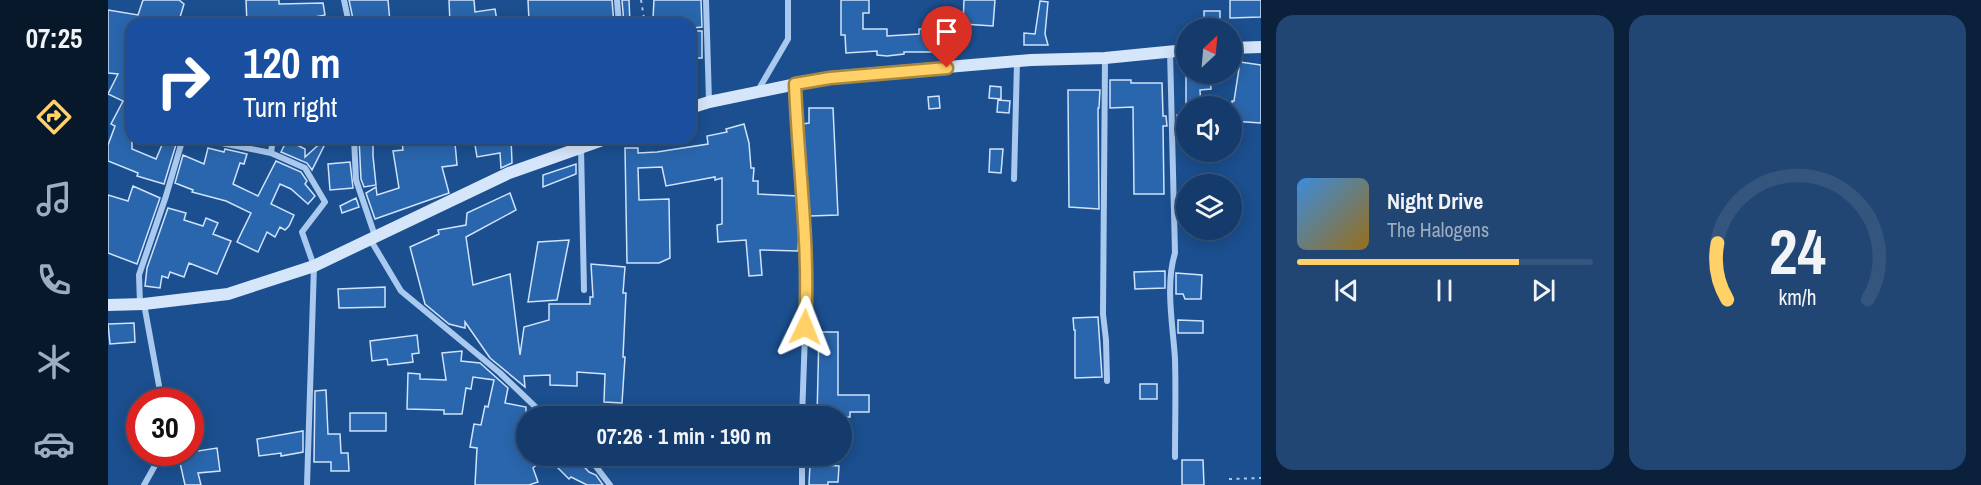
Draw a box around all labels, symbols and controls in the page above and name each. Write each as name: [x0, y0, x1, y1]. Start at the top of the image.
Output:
pin: [921, 6, 972, 68]
icon: arrive: [930, 15, 963, 48]
north arrow: [1176, 18, 1242, 84]
map controls: [1176, 18, 1242, 240]
text: 07:25: [26, 20, 82, 56]
text: 120 m: [243, 35, 341, 91]
icon: right: [144, 42, 222, 120]
text: Turn right: [243, 89, 337, 125]
icon: directions: [33, 96, 75, 138]
button: sound: [1176, 96, 1242, 162]
button: layers: [1176, 174, 1242, 240]
icon: music: [33, 178, 75, 220]
text: Night Drive: [1387, 186, 1483, 216]
text: 24: [1769, 209, 1826, 293]
text: The Halogens: [1387, 216, 1489, 243]
icon: phone: [33, 259, 75, 301]
icon: previous: [1330, 274, 1363, 307]
icon: pause: [1428, 274, 1461, 307]
icon: next: [1527, 274, 1560, 307]
text: km/h: [1778, 283, 1816, 312]
position arrow: [773, 295, 837, 359]
icon: climate: [33, 341, 75, 383]
speed limit sign: 30: [126, 388, 204, 466]
text: 07:26 · 1 min · 190 m: [597, 421, 771, 451]
icon: car: [33, 423, 75, 465]

